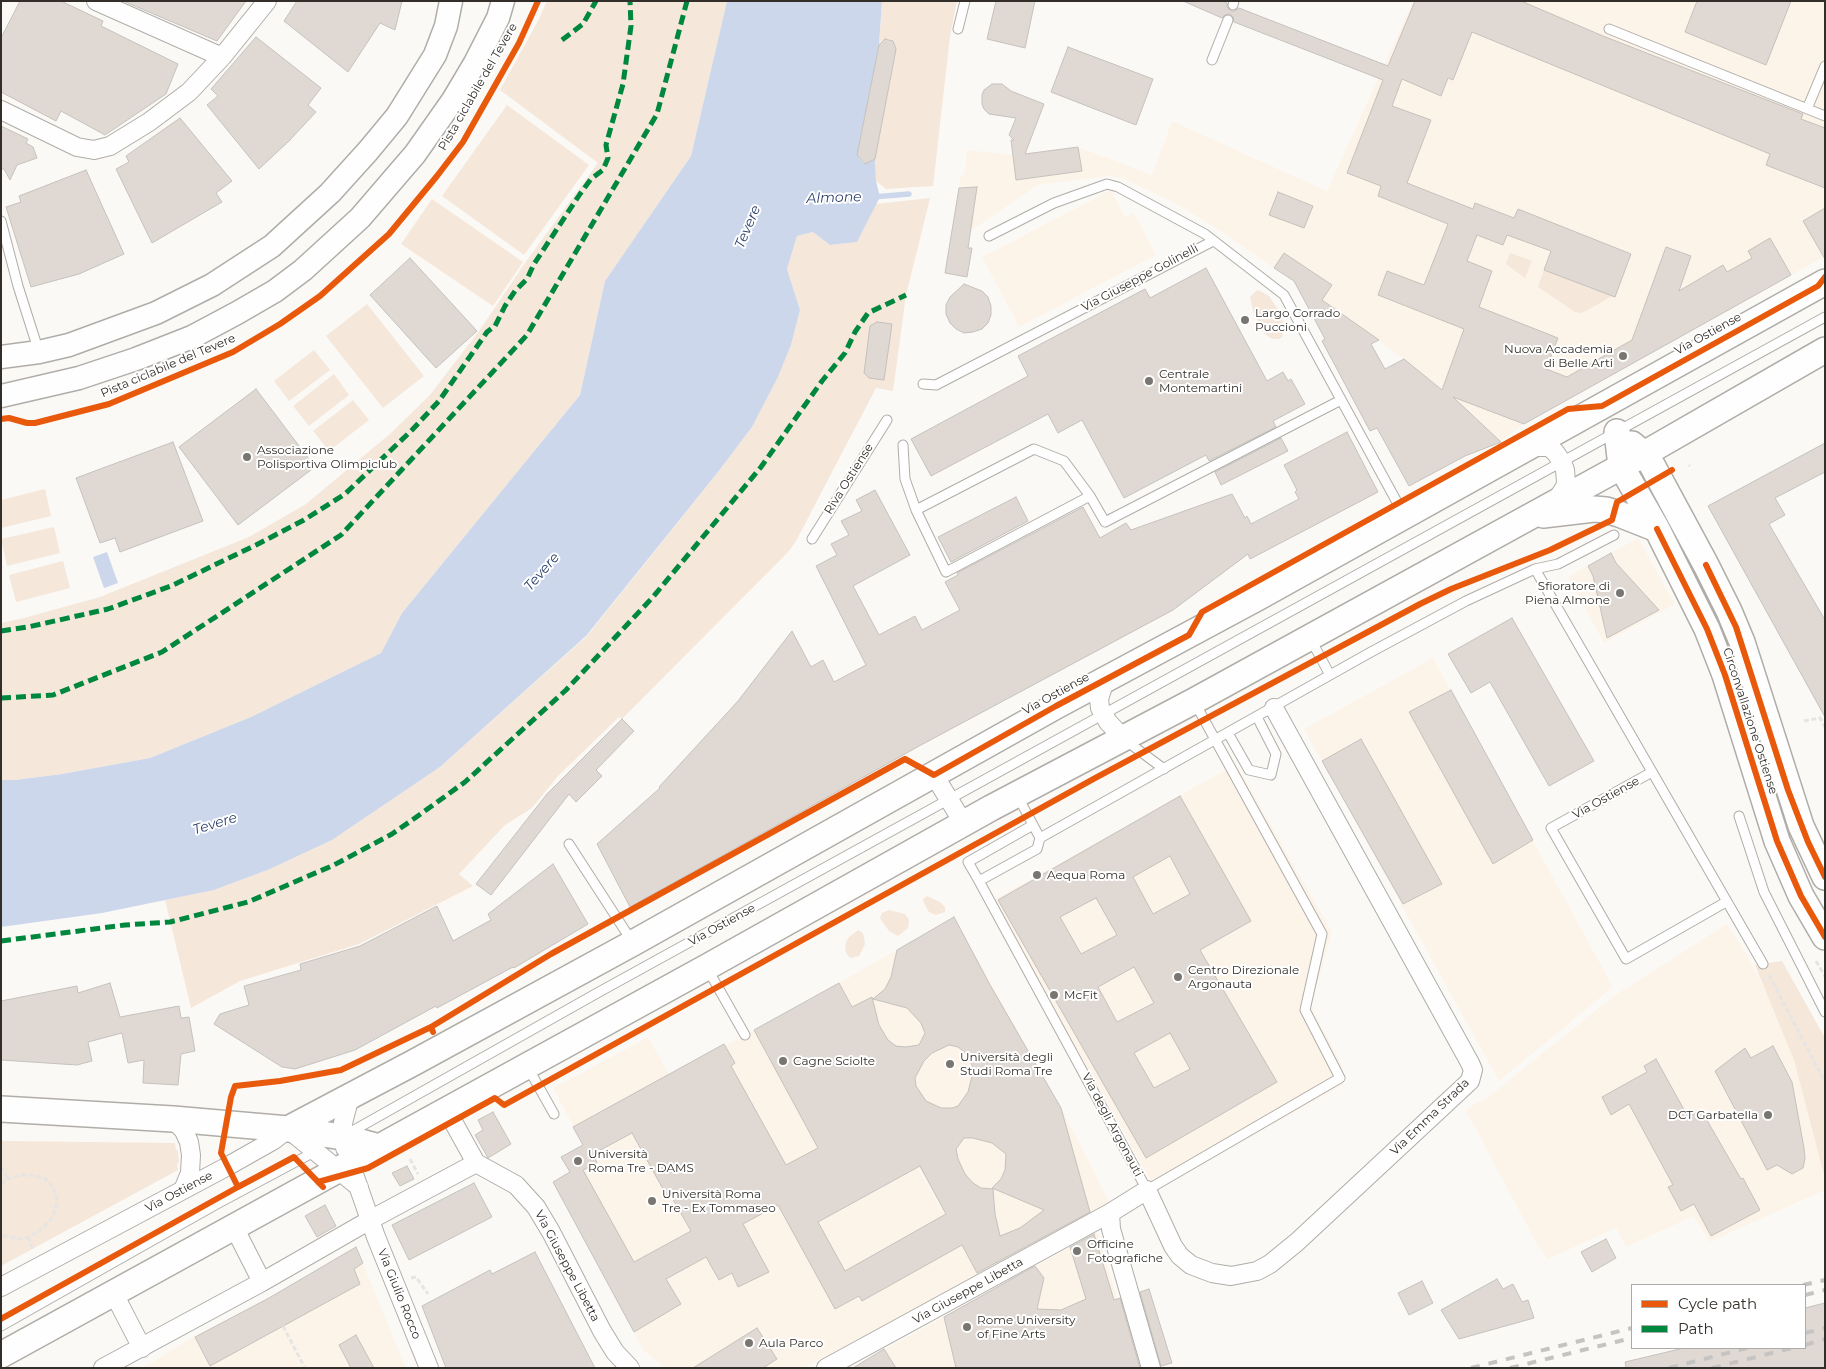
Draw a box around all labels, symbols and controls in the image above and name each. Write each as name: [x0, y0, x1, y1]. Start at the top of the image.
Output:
street label: Pista ciclabile del Tevere: [436, 21, 520, 153]
water label: Almone: [806, 189, 862, 207]
water label: Tevere: [731, 203, 765, 251]
street label: Via Giuseppe Golinelli: [1079, 241, 1201, 315]
place label: Largo Corrado Puccioni: [1255, 306, 1340, 334]
street label: Via Ostiense: [1672, 310, 1744, 358]
marker: Largo Corrado Puccioni: [1239, 314, 1251, 326]
street label: Pista ciclabile del Tevere: [98, 331, 238, 401]
place label: Nuova Accademia di Belle Arti: [1504, 342, 1613, 370]
marker: Nuova Accademia di Belle Arti: [1617, 350, 1629, 362]
place label: Centrale Montemartini: [1159, 367, 1242, 395]
marker: Centrale Montemartini: [1143, 375, 1155, 387]
street label: Riva Ostiense: [821, 441, 877, 517]
place label: Associazione Polisportiva Olimpiclub: [257, 443, 397, 471]
marker: Associazione Polisportiva Olimpiclub: [241, 451, 253, 463]
water label: Tevere: [521, 549, 563, 595]
place label: Sfioratore di Piena Almone: [1525, 579, 1610, 607]
marker: Sfioratore di Piena Almone: [1614, 587, 1626, 599]
street label: Circonvallazione Ostiense: [1719, 646, 1781, 796]
street label: Via Ostiense: [1020, 670, 1092, 718]
street label: Via Ostiense: [1570, 774, 1642, 822]
water label: Tevere: [191, 809, 239, 839]
place label: Aequa Roma: [1047, 868, 1125, 882]
marker: Aequa Roma: [1031, 869, 1043, 881]
street label: Via Ostiense: [686, 901, 758, 949]
place label: Centro Direzionale Argonauta: [1188, 963, 1299, 991]
marker: Centro Direzionale Argonauta: [1172, 971, 1184, 983]
place label: McFit: [1064, 988, 1098, 1002]
marker: McFit: [1048, 989, 1060, 1001]
place label: Università degli Studi Roma Tre: [960, 1050, 1053, 1078]
place label: Cagne Sciolte: [793, 1054, 875, 1068]
marker: Cagne Sciolte: [777, 1055, 789, 1067]
marker: Università degli Studi Roma Tre: [944, 1058, 956, 1070]
street label: Via degli Argonauti: [1079, 1071, 1145, 1179]
street label: Via Emma Strada: [1388, 1076, 1472, 1158]
place label: DCT Garbatella: [1668, 1108, 1758, 1122]
marker: DCT Garbatella: [1762, 1109, 1774, 1121]
place label: Università Roma Tre - DAMS: [588, 1147, 694, 1175]
marker: Università Roma Tre - DAMS: [572, 1155, 584, 1167]
street label: Via Ostiense: [143, 1168, 215, 1216]
place label: Università Roma Tre - Ex Tommaseo: [662, 1187, 776, 1215]
marker: Università Roma Tre - Ex Tommaseo: [646, 1195, 658, 1207]
street label: Via Giuseppe Libetta: [532, 1208, 602, 1324]
place label: Officine Fotografiche: [1087, 1237, 1163, 1265]
marker: Officine Fotografiche: [1071, 1245, 1083, 1257]
street label: Via Giulio Rocco: [374, 1247, 424, 1341]
street label: Via Giuseppe Libetta: [910, 1255, 1026, 1327]
legend: [1631, 1284, 1806, 1349]
text: Cycle path: [1678, 1294, 1757, 1313]
place label: Rome University of Fine Arts: [977, 1313, 1075, 1341]
text: Path: [1678, 1319, 1714, 1338]
marker: Rome University of Fine Arts: [961, 1321, 973, 1333]
place label: Aula Parco: [759, 1336, 823, 1350]
marker: Aula Parco: [743, 1337, 755, 1349]

